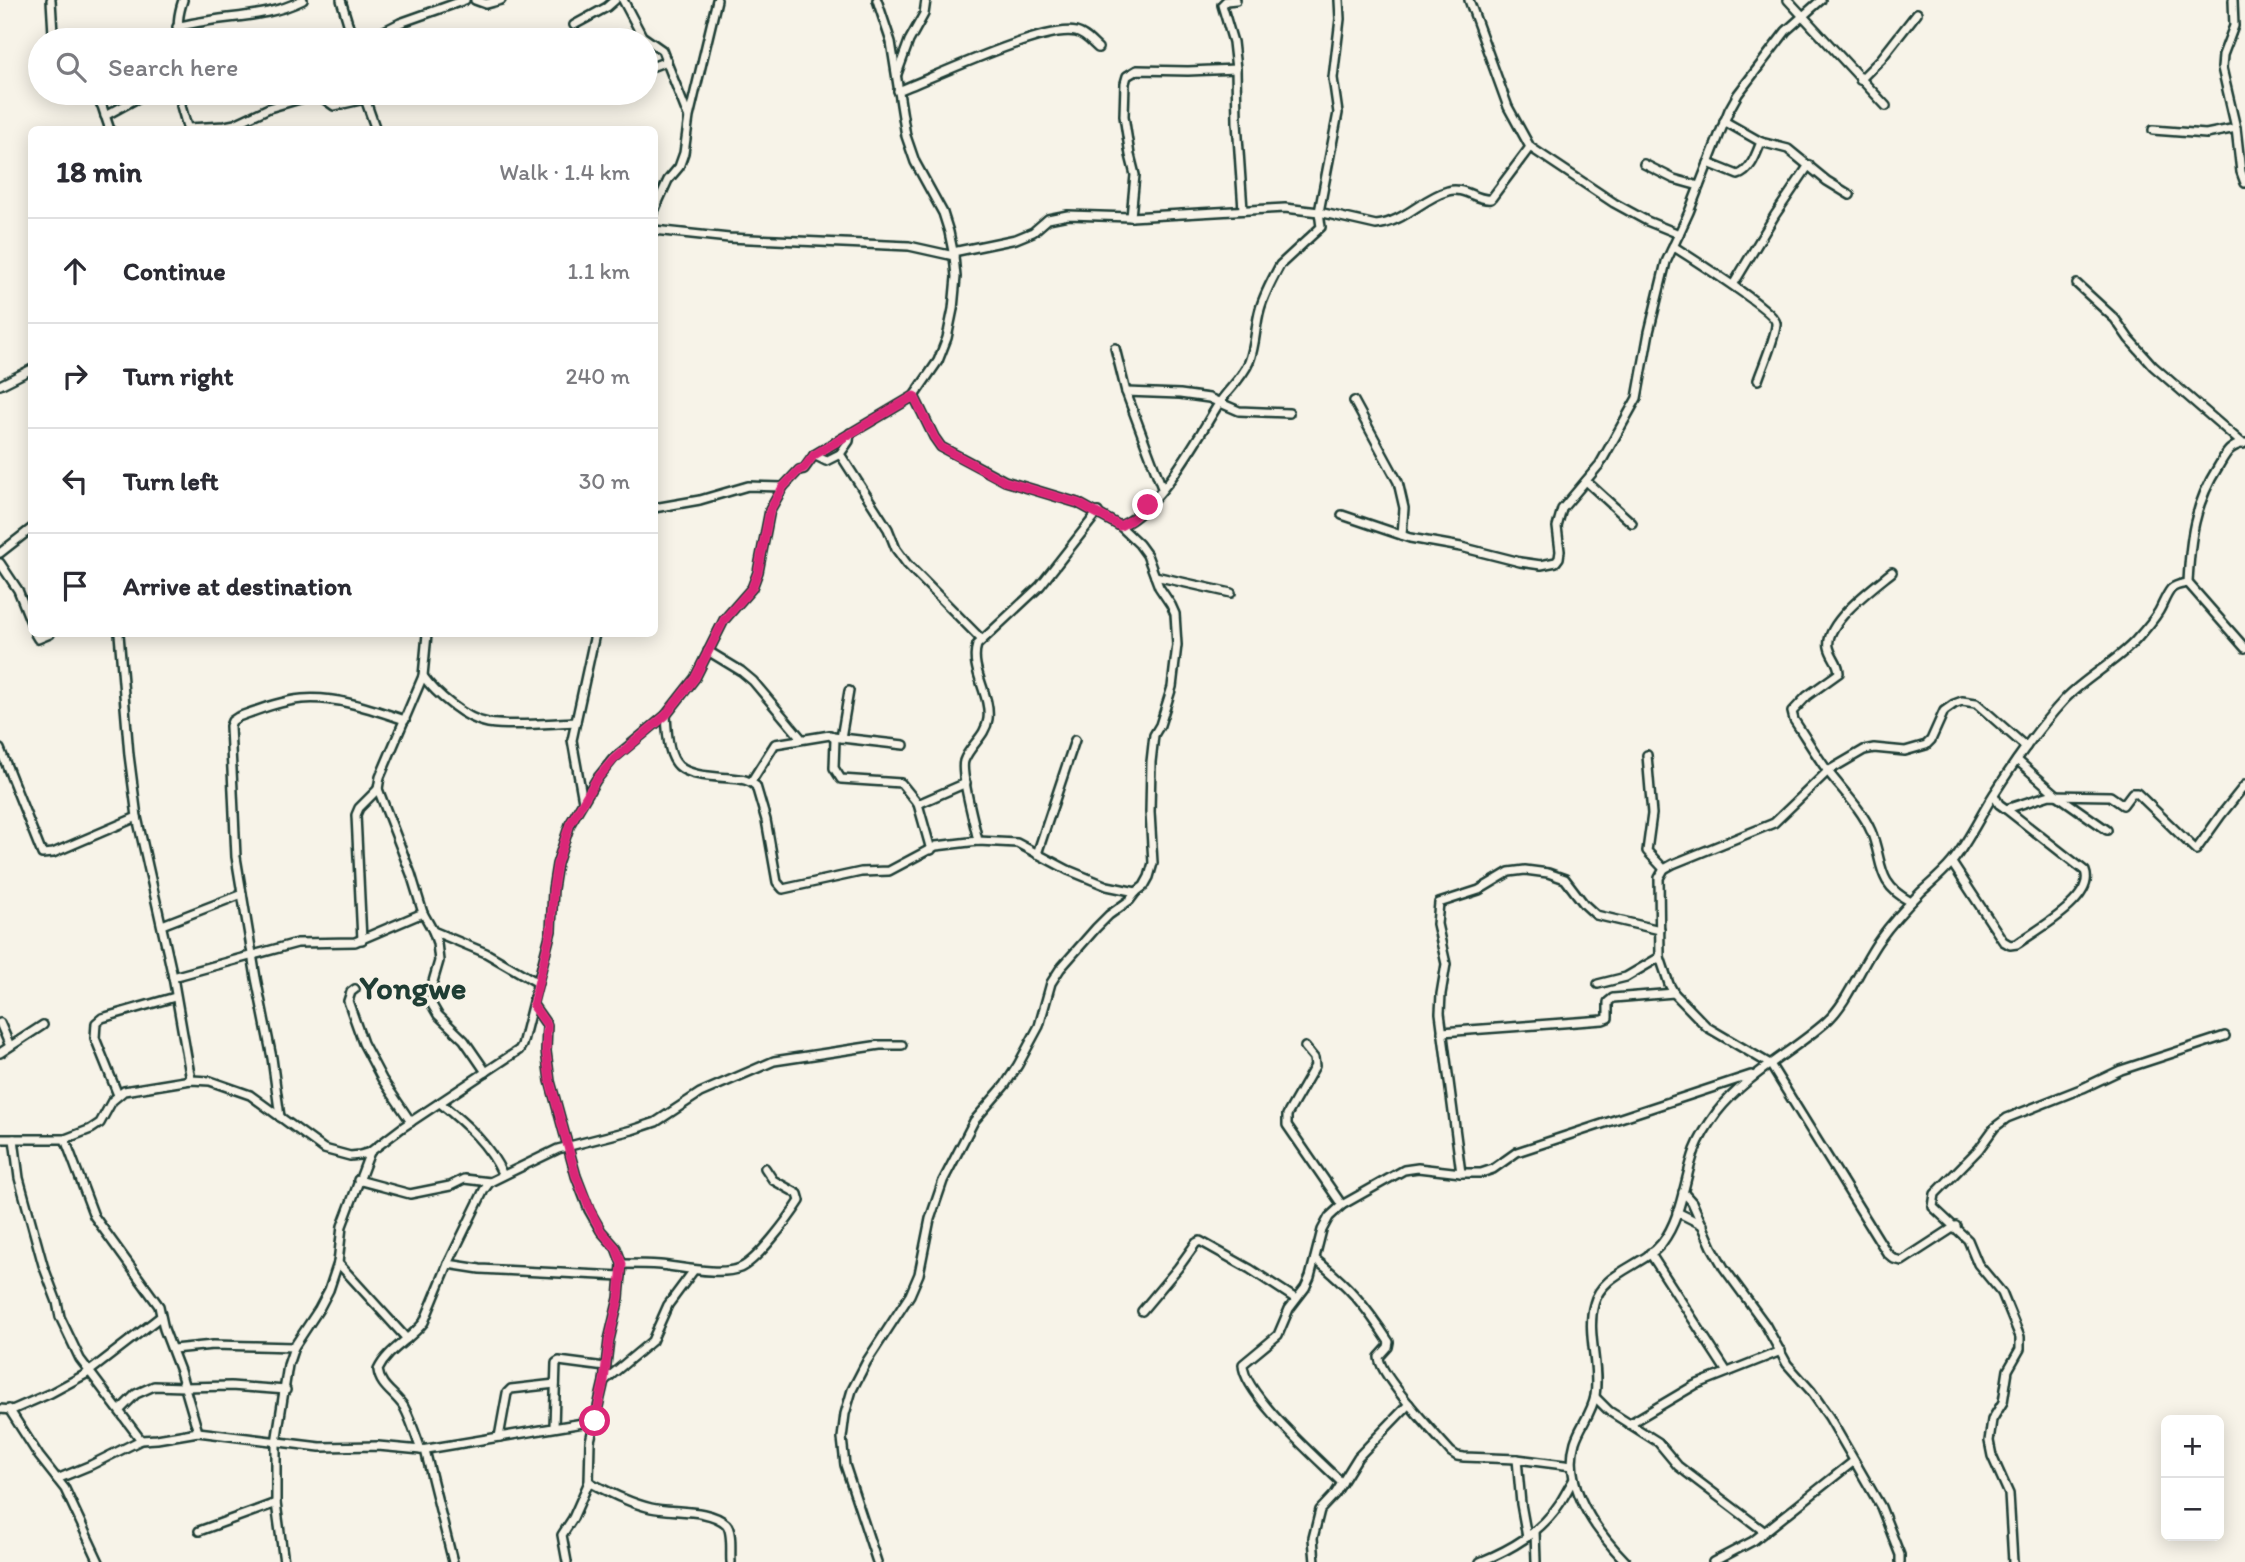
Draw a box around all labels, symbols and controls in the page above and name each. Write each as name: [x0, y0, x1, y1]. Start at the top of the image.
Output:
search box: [28, 28, 658, 105]
icon: search: [52, 48, 90, 86]
text: Search here: [108, 51, 238, 83]
text: 18 min: [56, 153, 142, 190]
text: Walk · 1.4 km: [499, 158, 630, 186]
icon: ahead: [56, 252, 94, 290]
text: Continue: [123, 255, 226, 287]
text: 1.1 km: [567, 257, 630, 285]
icon: right: [56, 357, 94, 395]
text: Turn right: [123, 360, 234, 392]
text: 240 m: [565, 362, 630, 390]
icon: left: [56, 462, 94, 500]
text: Turn left: [123, 465, 219, 497]
text: 30 m: [579, 467, 630, 495]
route end: [1132, 489, 1163, 520]
icon: arrive: [56, 567, 94, 605]
text: Arrive at destination: [123, 570, 352, 602]
district label: Yongwe: [358, 968, 467, 1007]
route start: [579, 1405, 610, 1436]
map controls: [2161, 1415, 2224, 1541]
button: +: [2161, 1415, 2224, 1478]
button: −: [2161, 1478, 2224, 1541]

